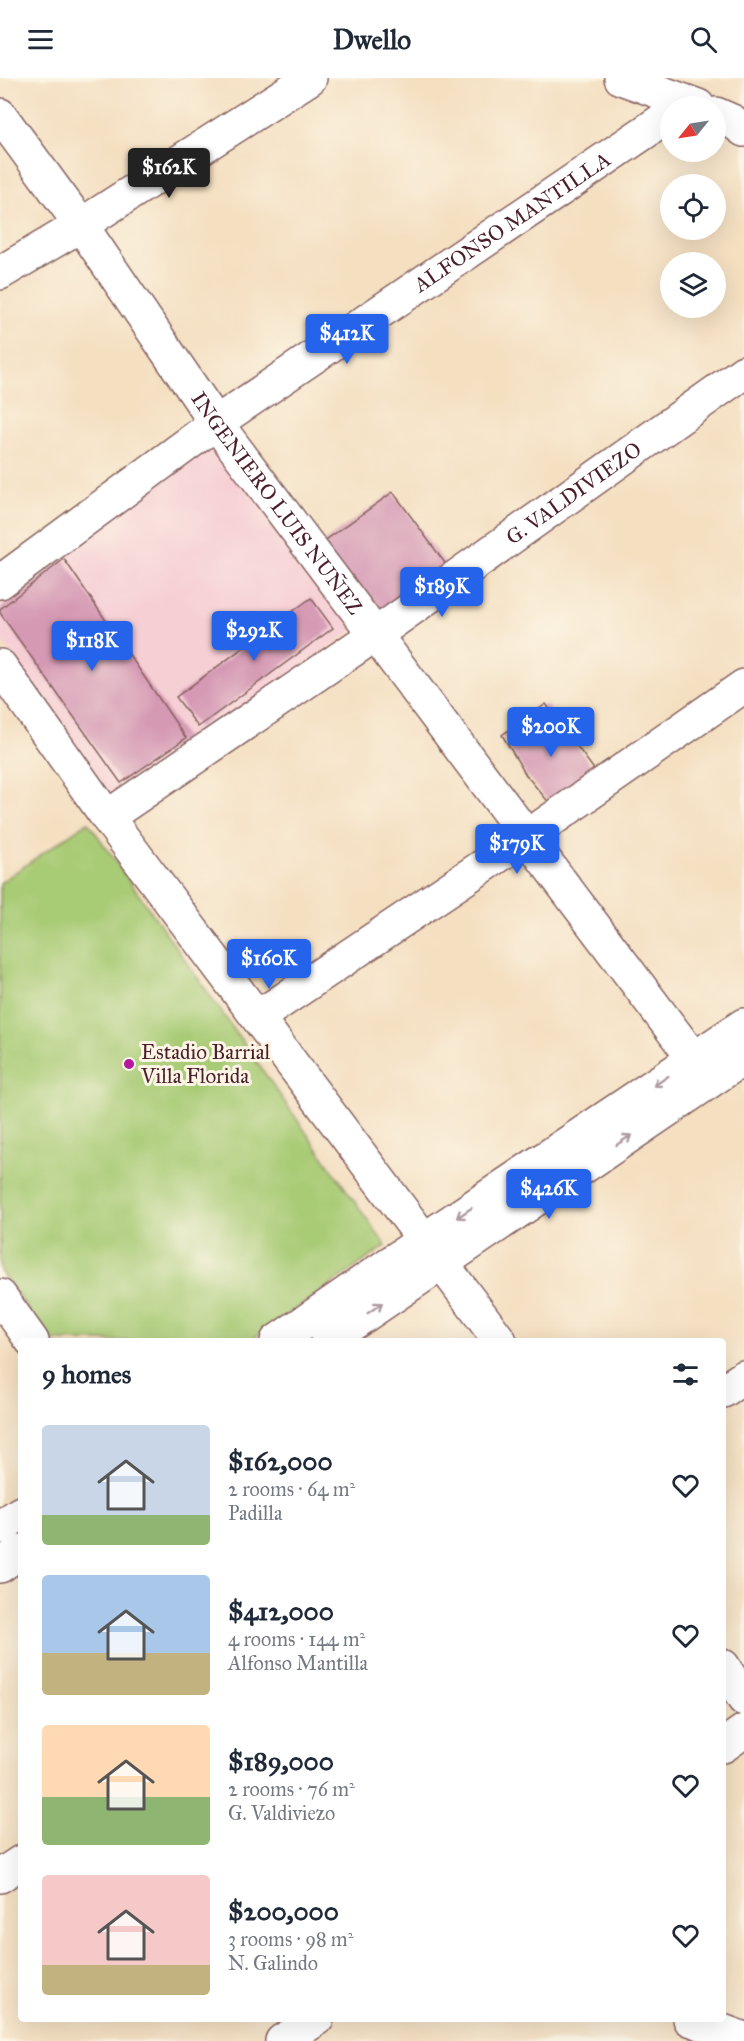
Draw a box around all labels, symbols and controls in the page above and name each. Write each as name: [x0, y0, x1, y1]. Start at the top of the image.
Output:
icon: menu: [24, 23, 57, 56]
text: Dwello: [333, 23, 411, 56]
icon: search: [687, 23, 720, 56]
north arrow: [660, 96, 726, 162]
map controls: [660, 96, 726, 318]
street label: ALFONSO MANTILLA: [408, 146, 615, 299]
pin: $162K: [127, 148, 211, 199]
text: $162K: [142, 155, 196, 179]
button: locate: [660, 174, 726, 240]
button: layers: [660, 252, 726, 318]
pin: $412K: [305, 314, 389, 365]
text: $412K: [319, 321, 375, 345]
street label: INGENIERO LUIS NUÑEZ: [186, 387, 368, 620]
street label: G. VALDIVIEZO: [501, 436, 646, 550]
pin: $189K: [400, 567, 484, 618]
text: $189K: [414, 574, 470, 598]
pin: $292K: [212, 611, 296, 662]
text: $292K: [226, 618, 282, 642]
pin: $118K: [50, 621, 134, 672]
text: $118K: [66, 628, 118, 652]
pin: $200K: [509, 707, 593, 758]
text: $200K: [521, 714, 581, 738]
pin: $179K: [475, 824, 559, 875]
text: $179K: [489, 831, 545, 855]
pin: $160K: [227, 939, 311, 990]
text: $160K: [241, 946, 297, 970]
place label: Estadio Barrial Villa Florida: [140, 1039, 271, 1089]
marker: Estadio Barrial Villa Florida: [122, 1057, 136, 1071]
one-way arrow: [653, 1075, 669, 1087]
one-way arrow: [615, 1133, 632, 1146]
pin: $426K: [507, 1169, 591, 1220]
text: $426K: [520, 1176, 578, 1200]
one-way arrow: [456, 1207, 472, 1219]
one-way arrow: [367, 1302, 383, 1314]
text: 9 homes: [42, 1358, 131, 1390]
icon: filters: [669, 1358, 702, 1391]
text: $162,000: [228, 1445, 333, 1477]
icon: home: [90, 1449, 162, 1521]
icon: heart: [669, 1469, 702, 1502]
text: 2 rooms · 64 m²: [228, 1477, 355, 1501]
text: Padilla: [228, 1501, 282, 1525]
text: $412,000: [228, 1595, 334, 1627]
icon: home: [90, 1599, 162, 1671]
icon: heart: [669, 1619, 702, 1652]
text: 4 rooms · 144 m²: [228, 1627, 365, 1651]
text: Alfonso Mantilla: [228, 1651, 368, 1675]
text: $189,000: [228, 1745, 334, 1777]
icon: home: [90, 1749, 162, 1821]
icon: heart: [669, 1769, 702, 1802]
text: 2 rooms · 76 m²: [228, 1777, 355, 1801]
text: G. Valdiviezo: [228, 1801, 335, 1825]
text: $200,000: [228, 1895, 339, 1927]
icon: home: [90, 1899, 162, 1971]
icon: heart: [669, 1919, 702, 1952]
text: 3 rooms · 98 m²: [228, 1927, 353, 1951]
text: N. Galindo: [228, 1951, 318, 1975]

